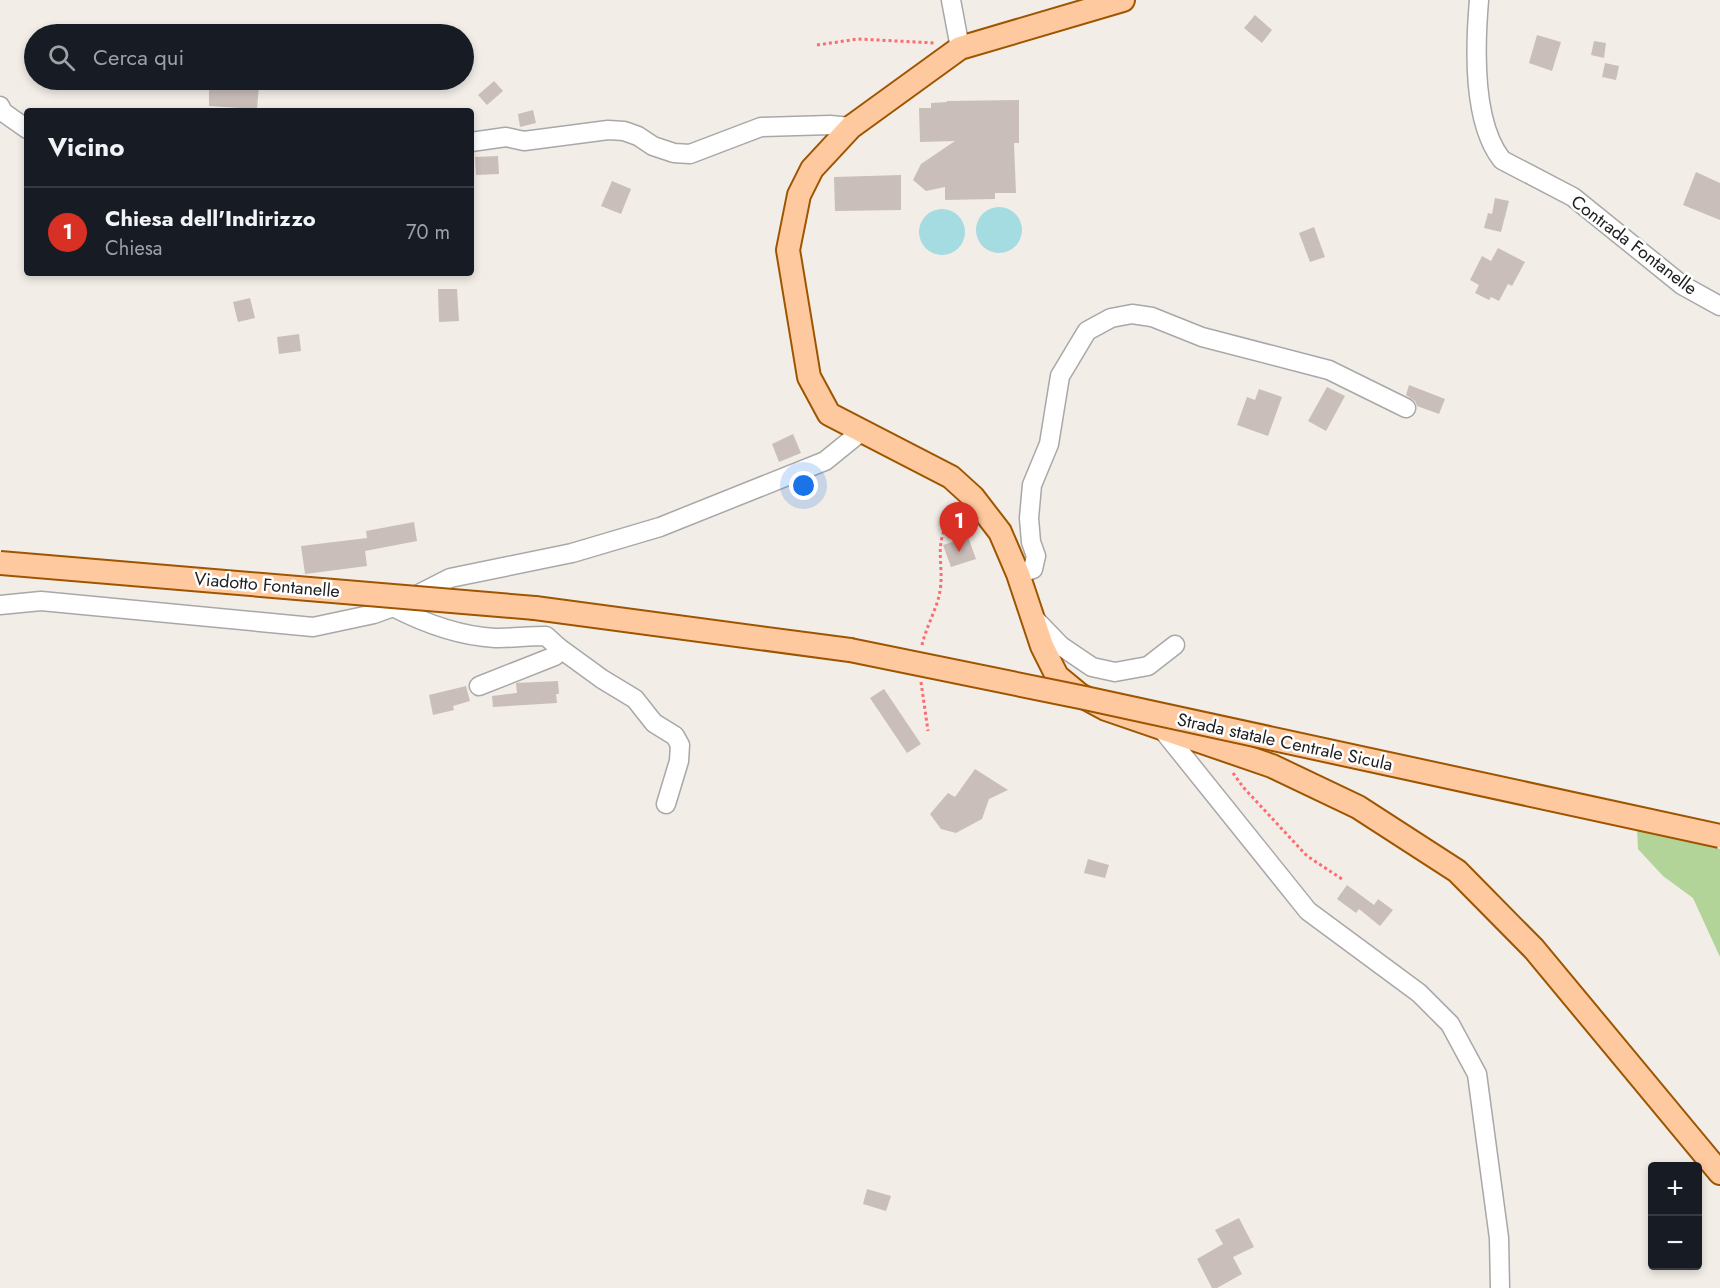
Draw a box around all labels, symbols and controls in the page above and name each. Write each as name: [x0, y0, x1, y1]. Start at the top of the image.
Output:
search box: [24, 24, 474, 90]
icon: search: [45, 41, 78, 74]
text: Cerca qui: [93, 41, 184, 73]
text: Vicino: [48, 128, 125, 166]
street label: Contrada Fontanelle: [1565, 189, 1703, 301]
text: Chiesa dell'Indirizzo: [105, 202, 316, 234]
text: 1: [62, 218, 73, 247]
text: 70 m: [406, 218, 450, 247]
text: Chiesa: [105, 234, 162, 263]
your location: [789, 471, 818, 500]
pin: 1: [940, 502, 978, 552]
street label: Viadotto Fontanelle: [193, 566, 341, 604]
street label: Strada statale Centrale Sicula: [1175, 706, 1395, 778]
map controls: [1648, 1162, 1702, 1270]
button: +: [1648, 1162, 1702, 1216]
button: −: [1648, 1216, 1702, 1270]

